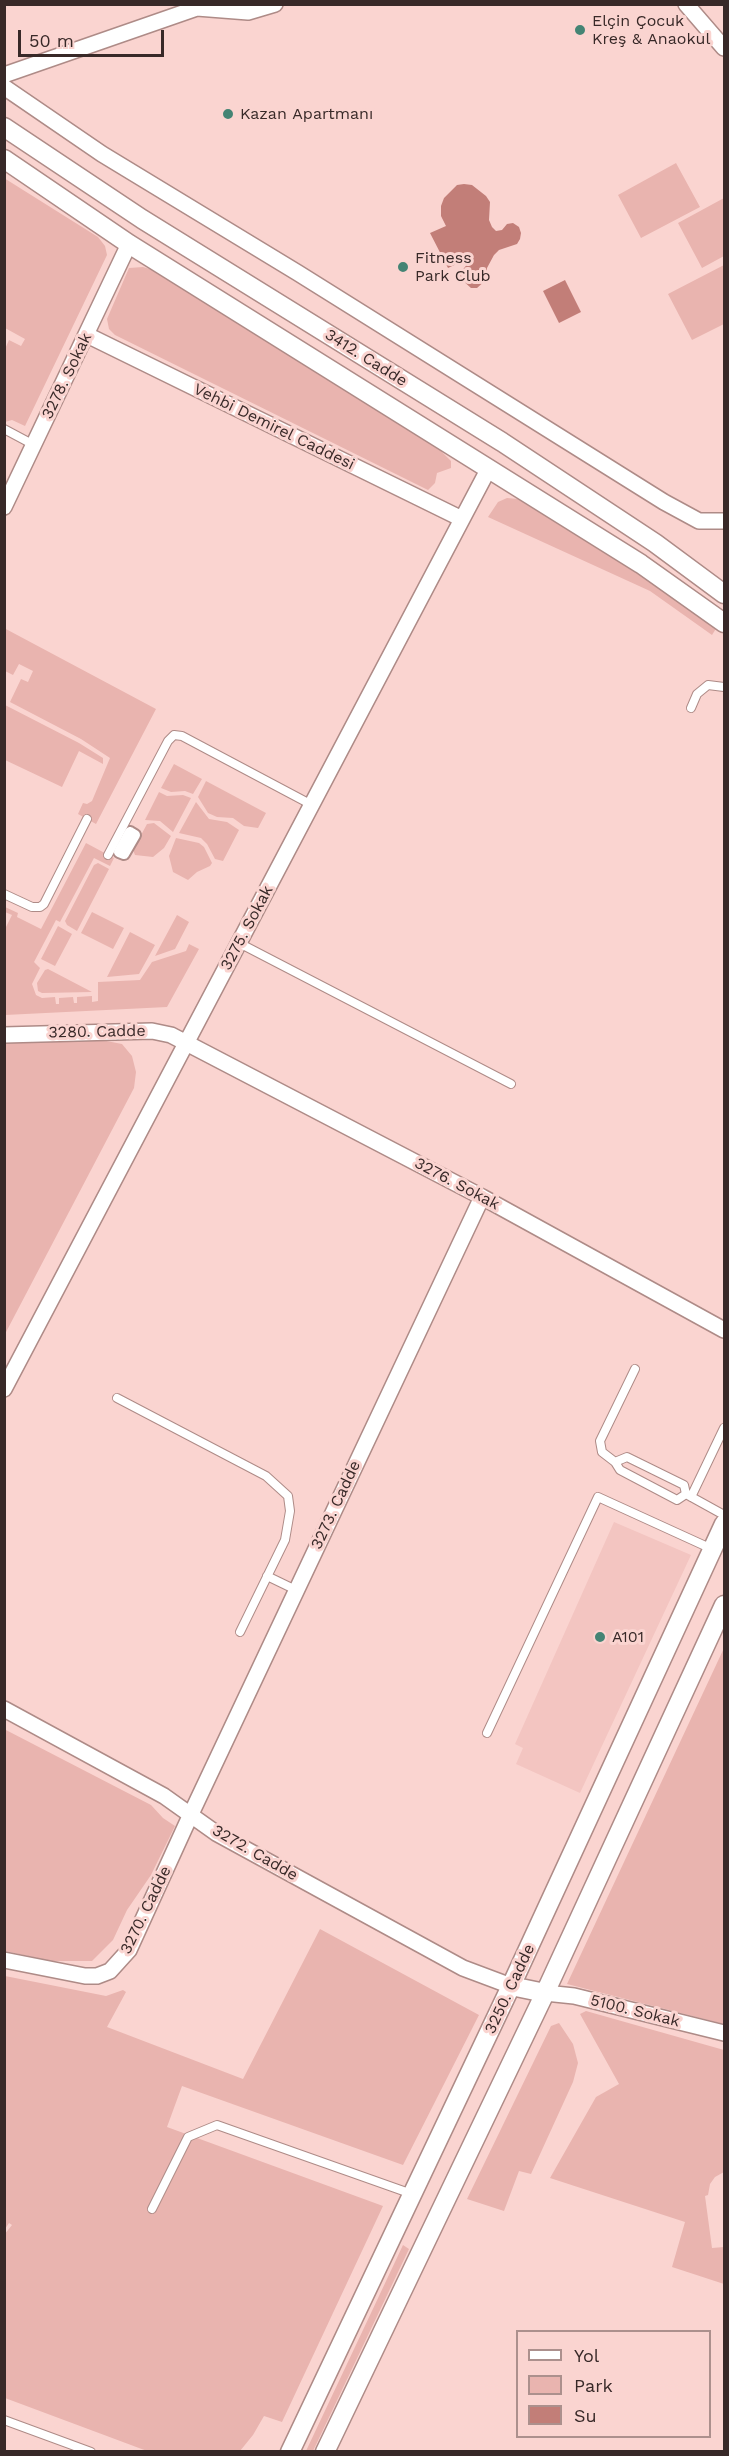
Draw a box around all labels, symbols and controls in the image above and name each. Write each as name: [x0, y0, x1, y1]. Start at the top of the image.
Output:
place label: Elçin Çocuk Kreş & Anaokul: [592, 11, 710, 49]
scale bar: [21, 18, 166, 56]
marker: Elçin Çocuk Kreş & Anaokul: [573, 23, 587, 37]
text: 50 m: [29, 30, 74, 51]
place label: Kazan Apartmanı: [240, 104, 373, 124]
marker: Kazan Apartmanı: [221, 107, 235, 121]
place label: Fitness Park Club: [415, 248, 491, 286]
marker: Fitness Park Club: [396, 260, 410, 274]
street label: 3412. Cadde: [321, 325, 411, 391]
street label: 3278. Sokak: [38, 330, 96, 422]
street label: Vehbi Demirel Caddesi: [190, 380, 358, 474]
street label: 3275. Sokak: [217, 882, 277, 974]
street label: 3280. Cadde: [48, 1022, 146, 1042]
street label: 3276. Sokak: [411, 1154, 503, 1214]
street label: 3273. Cadde: [307, 1458, 365, 1552]
place label: A101: [612, 1627, 644, 1647]
marker: A101: [593, 1630, 607, 1644]
street label: 3272. Cadde: [209, 1821, 301, 1885]
street label: 3270. Cadde: [116, 1863, 176, 1957]
street label: 3250. Cadde: [481, 1941, 539, 2037]
street label: 5100. Sokak: [588, 1991, 682, 2031]
legend: [516, 2330, 711, 2438]
text: Yol: [574, 2345, 599, 2366]
text: Park: [574, 2375, 613, 2396]
text: Su: [574, 2405, 597, 2426]

